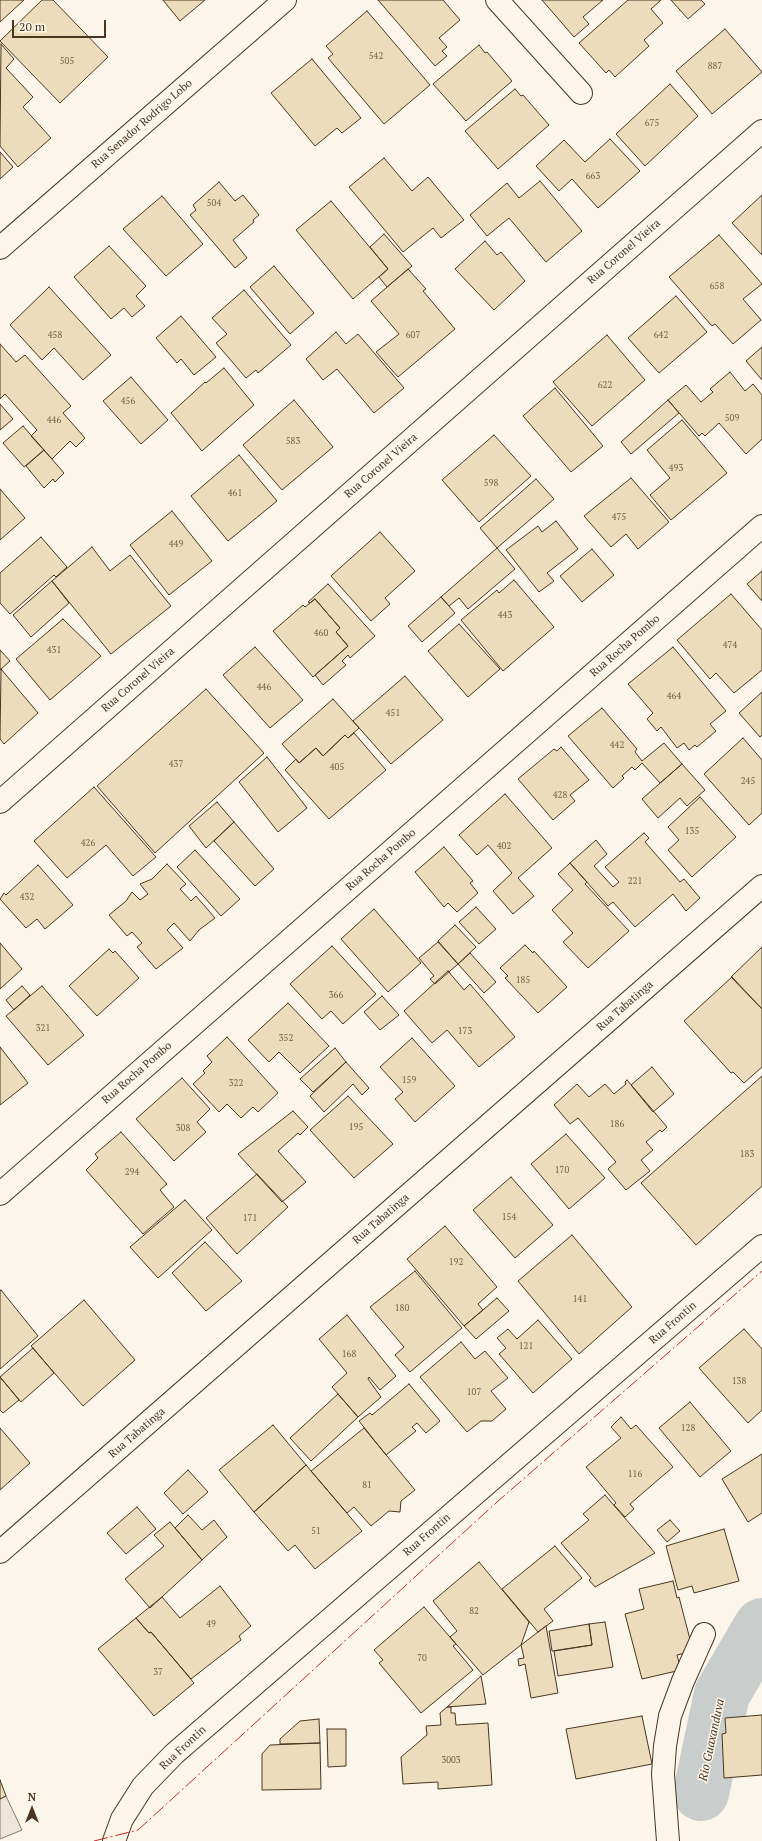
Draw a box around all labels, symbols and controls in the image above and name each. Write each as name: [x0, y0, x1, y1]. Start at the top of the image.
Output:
scale bar: [14, 12, 108, 38]
text: 20 m: [19, 19, 45, 34]
house number: 542: [369, 51, 383, 61]
house number: 505: [60, 56, 74, 66]
house number: 887: [708, 61, 722, 71]
street label: Rua Senador Rodrigo Lobo: [89, 77, 195, 171]
house number: 675: [645, 118, 659, 128]
house number: 663: [586, 171, 600, 181]
house number: 504: [207, 198, 221, 208]
street label: Rua Coronel Vieira: [585, 217, 663, 287]
house number: 658: [710, 281, 724, 291]
house number: 458: [48, 330, 62, 340]
house number: 607: [406, 330, 420, 340]
house number: 642: [654, 330, 668, 340]
house number: 622: [598, 380, 612, 390]
house number: 456: [121, 396, 135, 406]
house number: 509: [725, 413, 739, 423]
house number: 446: [47, 415, 61, 425]
street label: Rua Coronel Vieira: [342, 431, 420, 501]
house number: 583: [286, 436, 300, 446]
house number: 493: [669, 463, 683, 473]
house number: 598: [484, 478, 498, 488]
house number: 461: [228, 488, 242, 498]
house number: 475: [612, 512, 626, 522]
house number: 449: [169, 539, 183, 549]
house number: 443: [498, 610, 512, 620]
street label: Rua Rocha Pombo: [587, 612, 663, 680]
house number: 460: [314, 628, 328, 638]
house number: 474: [723, 640, 737, 650]
house number: 431: [47, 645, 61, 655]
street label: Rua Coronel Vieira: [99, 645, 177, 715]
house number: 446: [257, 682, 271, 692]
house number: 464: [667, 691, 681, 701]
house number: 451: [386, 708, 400, 718]
house number: 442: [610, 740, 624, 750]
house number: 437: [169, 759, 183, 769]
house number: 405: [330, 762, 344, 772]
house number: 245: [741, 776, 755, 786]
house number: 428: [553, 790, 567, 800]
street label: Rua Rocha Pombo: [343, 826, 419, 894]
house number: 135: [685, 826, 699, 836]
house number: 426: [81, 838, 95, 848]
house number: 402: [497, 841, 511, 851]
house number: 221: [628, 876, 642, 886]
house number: 432: [20, 892, 34, 902]
house number: 185: [516, 975, 530, 985]
street label: Rua Tabatinga: [594, 978, 656, 1034]
house number: 366: [329, 990, 343, 1000]
house number: 321: [36, 1023, 50, 1033]
house number: 173: [458, 1026, 472, 1036]
house number: 352: [279, 1033, 293, 1043]
street label: Rua Rocha Pombo: [99, 1039, 175, 1107]
house number: 159: [402, 1075, 416, 1085]
house number: 322: [229, 1078, 243, 1088]
house number: 186: [610, 1119, 624, 1129]
house number: 195: [349, 1122, 363, 1132]
house number: 308: [176, 1123, 190, 1133]
house number: 183: [740, 1149, 754, 1159]
house number: 170: [555, 1165, 569, 1175]
house number: 294: [125, 1167, 139, 1177]
street label: Rua Tabatinga: [350, 1191, 412, 1247]
house number: 154: [502, 1212, 516, 1222]
house number: 171: [243, 1213, 257, 1223]
house number: 192: [449, 1257, 463, 1267]
house number: 141: [573, 1294, 587, 1304]
street label: Rua Frontin: [647, 1299, 699, 1347]
house number: 180: [395, 1303, 409, 1313]
house number: 121: [519, 1341, 533, 1351]
house number: 168: [342, 1349, 356, 1359]
house number: 138: [732, 1376, 746, 1386]
house number: 107: [467, 1387, 481, 1397]
street label: Rua Tabatinga: [106, 1405, 168, 1461]
house number: 128: [681, 1423, 695, 1433]
house number: 116: [628, 1469, 642, 1479]
house number: 81: [362, 1480, 372, 1490]
street label: Rua Frontin: [401, 1511, 453, 1559]
house number: 51: [311, 1526, 321, 1536]
house number: 82: [469, 1606, 479, 1616]
house number: 49: [206, 1619, 216, 1629]
house number: 70: [417, 1653, 427, 1663]
house number: 37: [153, 1667, 163, 1677]
water label: Rio Guaxanduva: [696, 1697, 728, 1783]
street label: Rua Frontin: [157, 1723, 209, 1773]
house number: 3003: [441, 1755, 461, 1765]
north arrow: [12, 1789, 52, 1829]
text: N: [28, 1790, 36, 1804]

